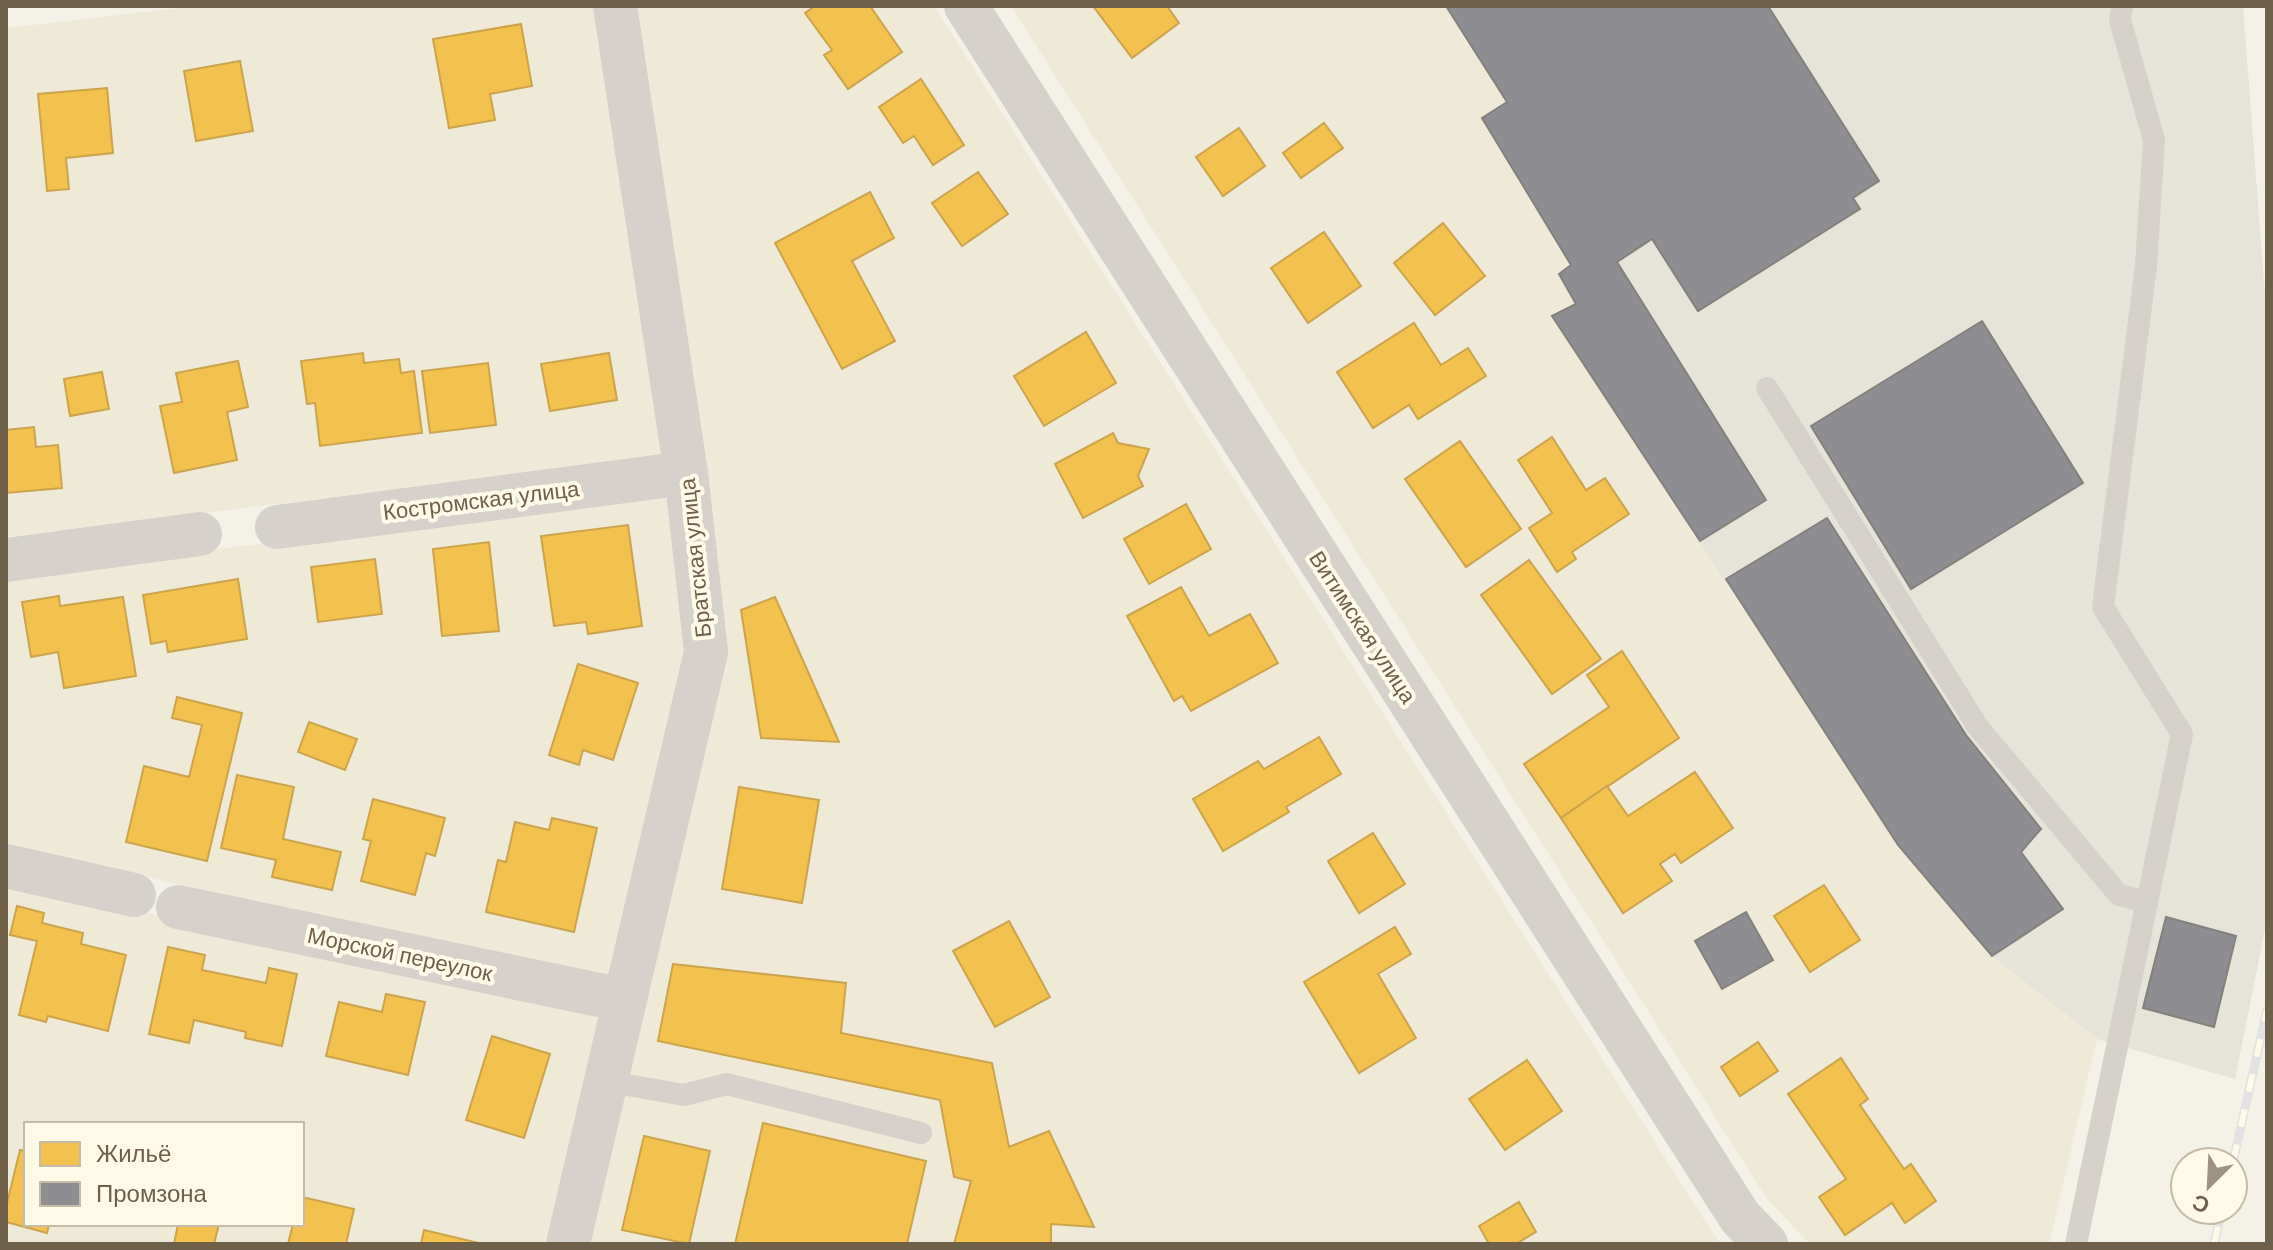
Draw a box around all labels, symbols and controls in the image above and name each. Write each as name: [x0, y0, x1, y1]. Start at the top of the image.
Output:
street label: Костромская улица: [381, 474, 582, 527]
street label: Братская улица: [673, 476, 718, 639]
street label: Витимская улица: [1302, 546, 1423, 710]
street label: Морской переулок: [305, 921, 495, 988]
legend: [24, 1122, 304, 1226]
text: Жильё: [96, 1138, 171, 1169]
north arrow: [2169, 1146, 2249, 1226]
text: Промзона: [96, 1178, 208, 1209]
text: С: [2188, 1187, 2214, 1220]

